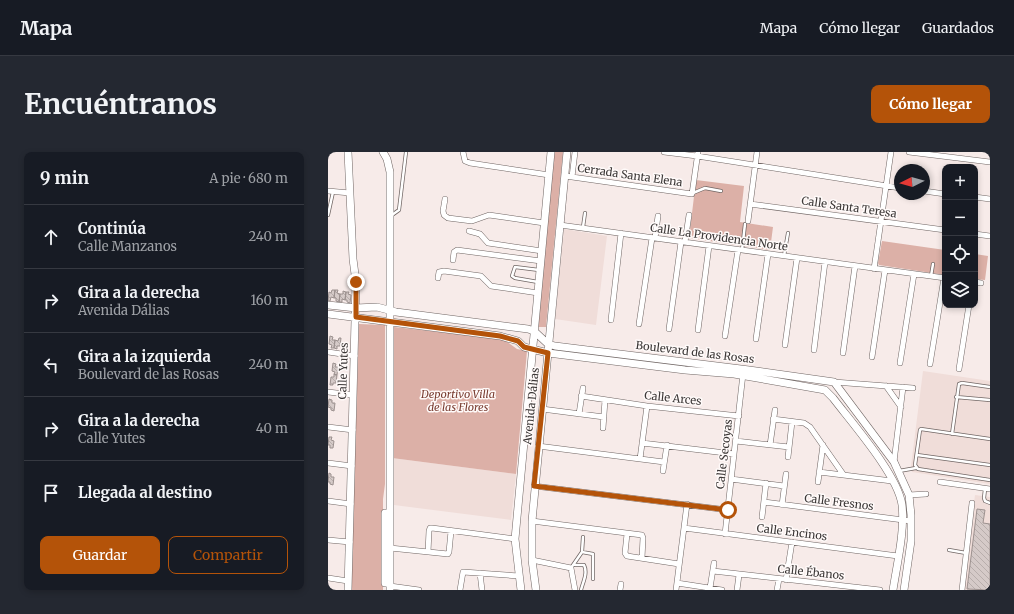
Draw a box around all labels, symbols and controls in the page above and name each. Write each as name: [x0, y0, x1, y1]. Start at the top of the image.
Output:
text: Mapa: [20, 16, 72, 40]
text: Mapa: [760, 19, 797, 37]
text: Cómo llegar: [819, 19, 900, 37]
text: Guardados: [922, 19, 994, 37]
button: Cómo llegar: [871, 85, 990, 123]
text: Encuéntranos: [24, 86, 217, 122]
street label: Cerrada Santa Elena: [577, 161, 683, 189]
north arrow: [894, 164, 930, 200]
map controls: [942, 164, 978, 308]
button: +: [942, 164, 978, 200]
text: 9 min: [40, 167, 89, 189]
text: A pie · 680 m: [209, 170, 288, 187]
street label: Calle Santa Teresa: [800, 193, 898, 221]
button: −: [942, 200, 978, 236]
text: Continúa: [78, 219, 146, 238]
street label: Calle La Providencia Norte: [649, 220, 789, 254]
icon: ahead: [40, 226, 62, 248]
text: 240 m: [248, 228, 288, 245]
button: locate: [942, 236, 978, 272]
text: Calle Manzanos: [78, 238, 177, 255]
button: layers: [942, 272, 978, 308]
route end: [347, 273, 365, 291]
text: Gira a la derecha: [78, 283, 200, 302]
icon: right: [40, 290, 62, 312]
text: 160 m: [250, 292, 288, 309]
text: Avenida Dálias: [78, 302, 170, 319]
street label: Boulevard de las Rosas: [635, 338, 755, 366]
street label: Calle Yutes: [335, 342, 351, 400]
text: Gira a la izquierda: [78, 347, 211, 366]
icon: left: [40, 354, 62, 376]
text: 240 m: [248, 356, 288, 373]
text: Boulevard de las Rosas: [78, 366, 219, 383]
street label: Avenida Dálias: [520, 367, 542, 446]
park label: Deportivo Villa de las Flores: [420, 387, 495, 414]
street label: Calle Arces: [644, 388, 702, 408]
text: Gira a la derecha: [78, 411, 200, 430]
icon: right: [40, 418, 62, 440]
street label: Calle Secoyas: [713, 418, 735, 490]
text: 40 m: [256, 420, 288, 437]
text: Calle Yutes: [78, 430, 145, 447]
icon: arrive: [40, 482, 62, 504]
text: Llegada al destino: [78, 483, 212, 502]
street label: Calle Fresnos: [804, 491, 874, 513]
route start: [719, 501, 737, 519]
street label: Calle Encinos: [756, 521, 828, 543]
button: Guardar: [40, 536, 160, 574]
button: Compartir: [168, 536, 288, 574]
street label: Calle Ébanos: [777, 562, 845, 582]

